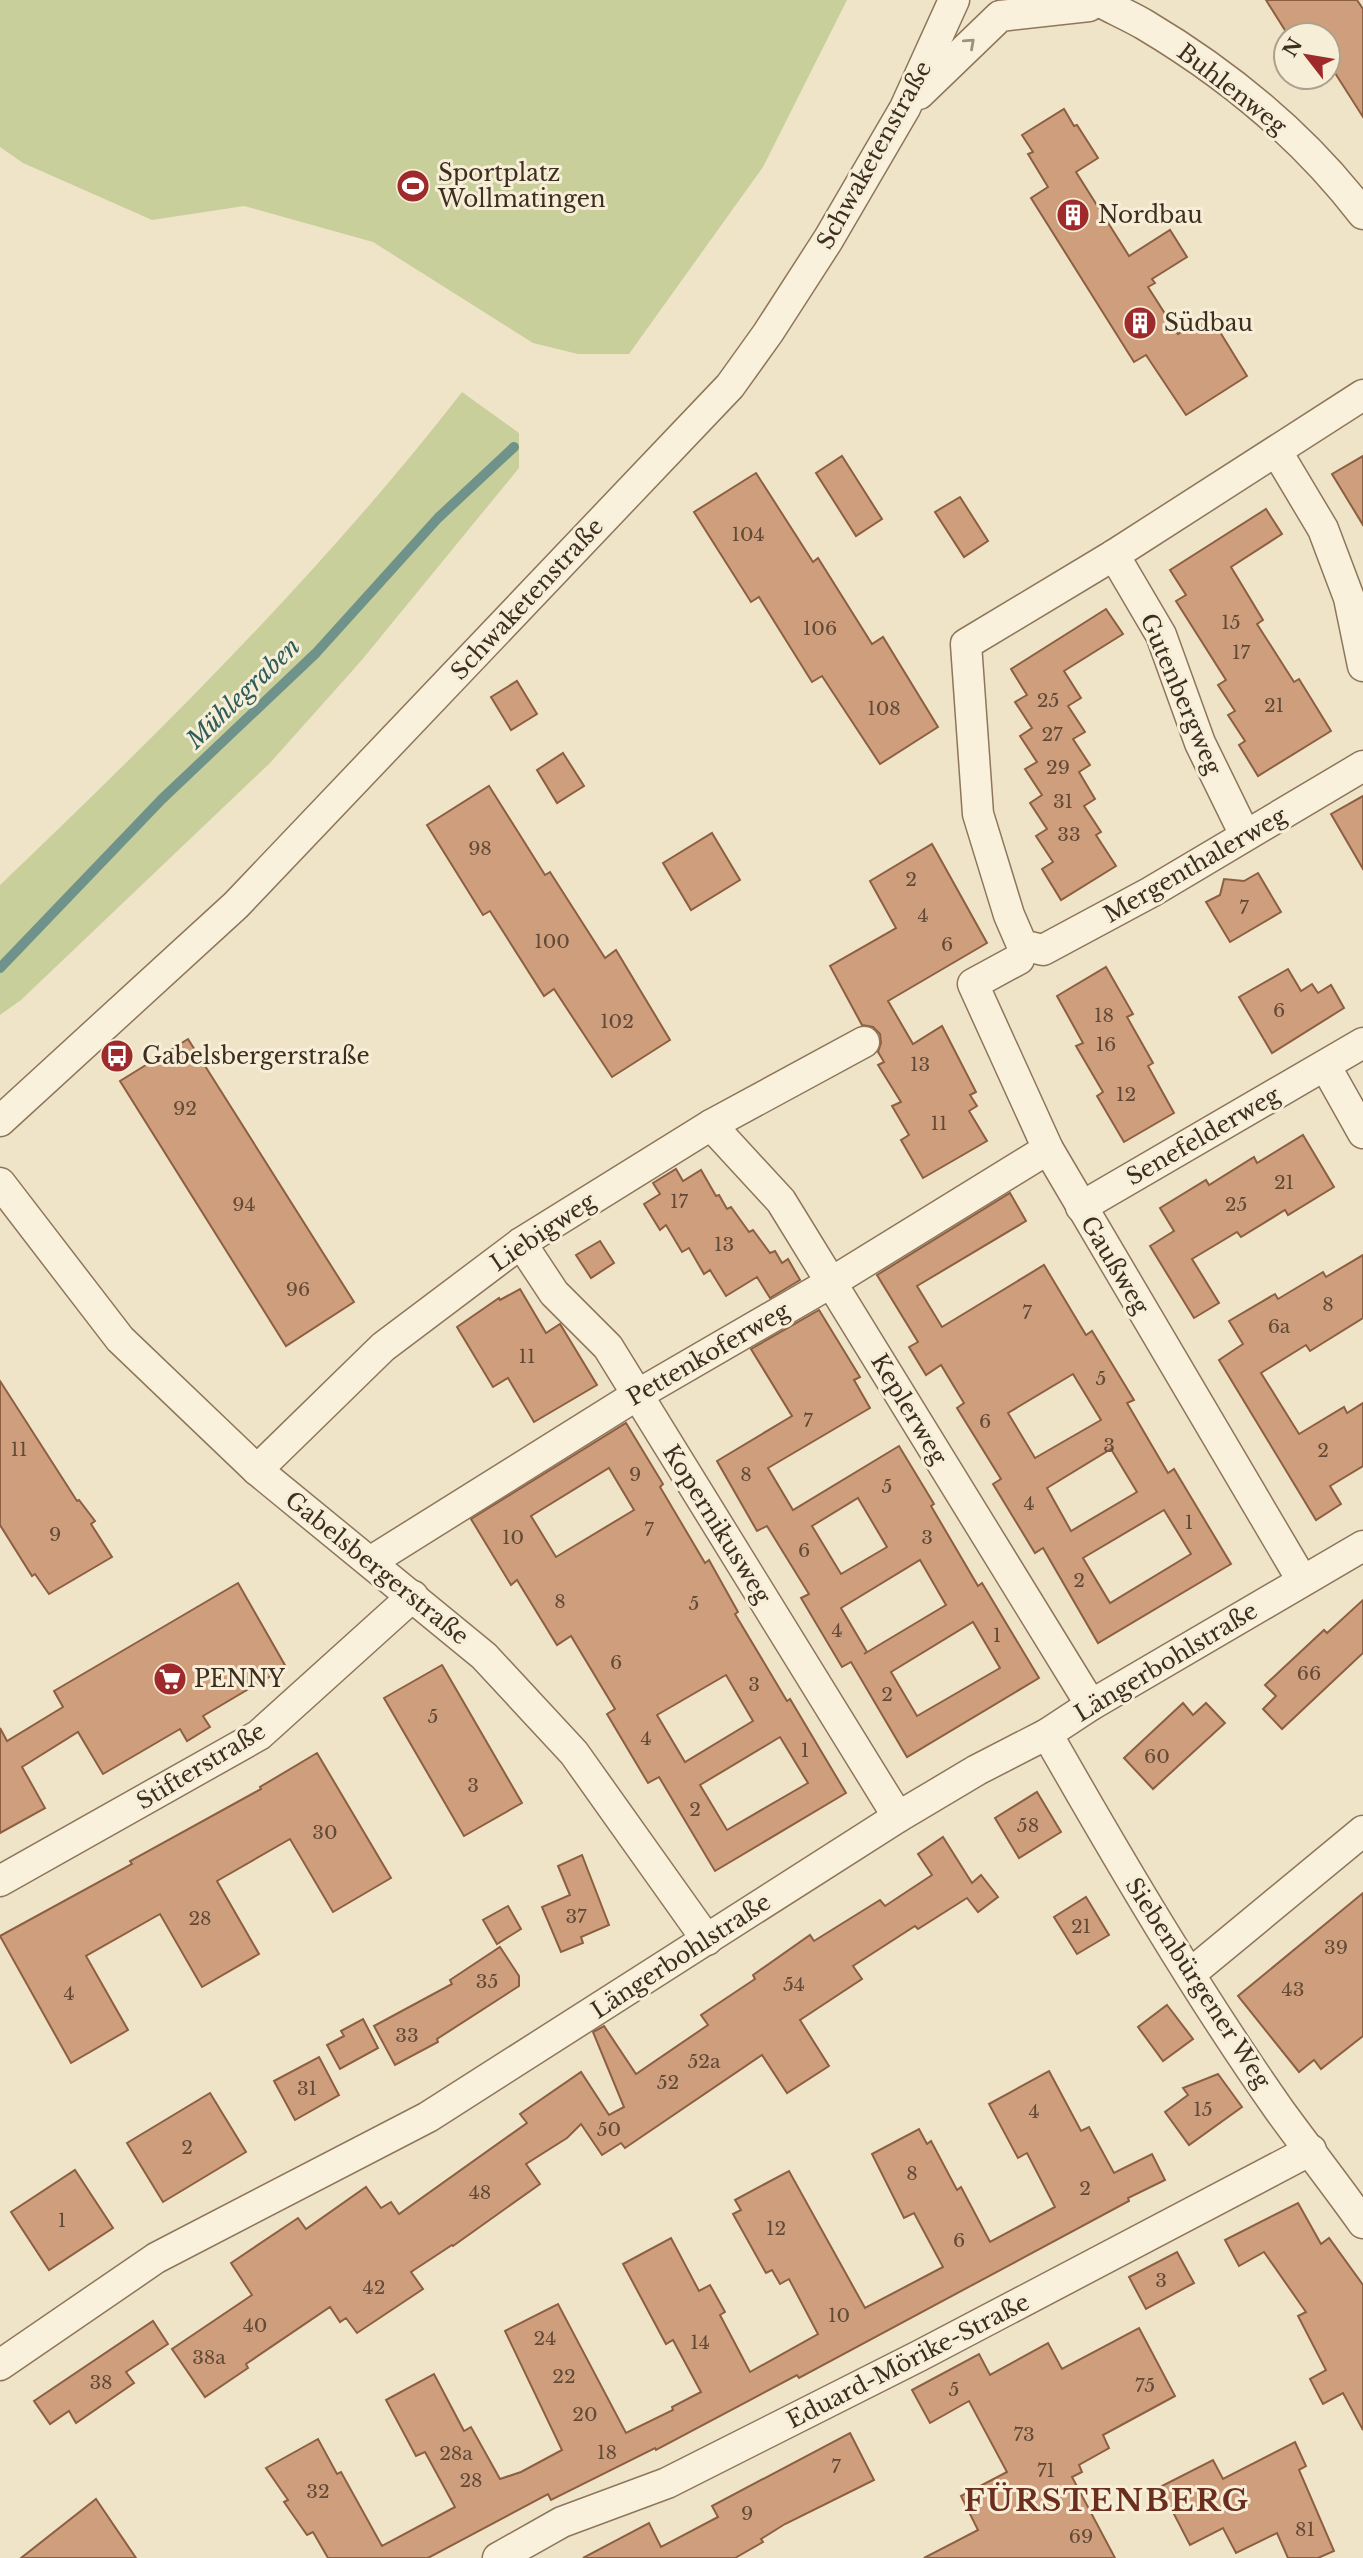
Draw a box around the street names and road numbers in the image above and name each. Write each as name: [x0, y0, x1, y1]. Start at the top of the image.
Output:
street label: Buhlenweg: [1172, 38, 1292, 140]
street label: Schwaketenstraße: [811, 56, 937, 254]
street label: Schwaketenstraße: [445, 512, 609, 686]
street label: Gutenbergweg: [1134, 609, 1228, 779]
street label: Mergenthalerweg: [1099, 801, 1292, 929]
street label: Senefelderweg: [1121, 1081, 1285, 1191]
street label: Liebigweg: [485, 1187, 601, 1277]
street label: Gaußweg: [1075, 1211, 1155, 1319]
street label: Pettenkoferweg: [622, 1296, 794, 1412]
street label: Keplerweg: [865, 1349, 953, 1470]
street label: Kopernikusweg: [657, 1439, 777, 1609]
street label: Gabelsbergerstraße: [280, 1485, 474, 1651]
street label: Längerbohlstraße: [1070, 1596, 1262, 1728]
street label: Stifterstraße: [132, 1717, 270, 1815]
street label: Siebenbürgener Weg: [1119, 1872, 1277, 2094]
street label: Längerbohlstraße: [586, 1888, 776, 2024]
street label: Eduard-Mörike-Straße: [782, 2288, 1034, 2434]

